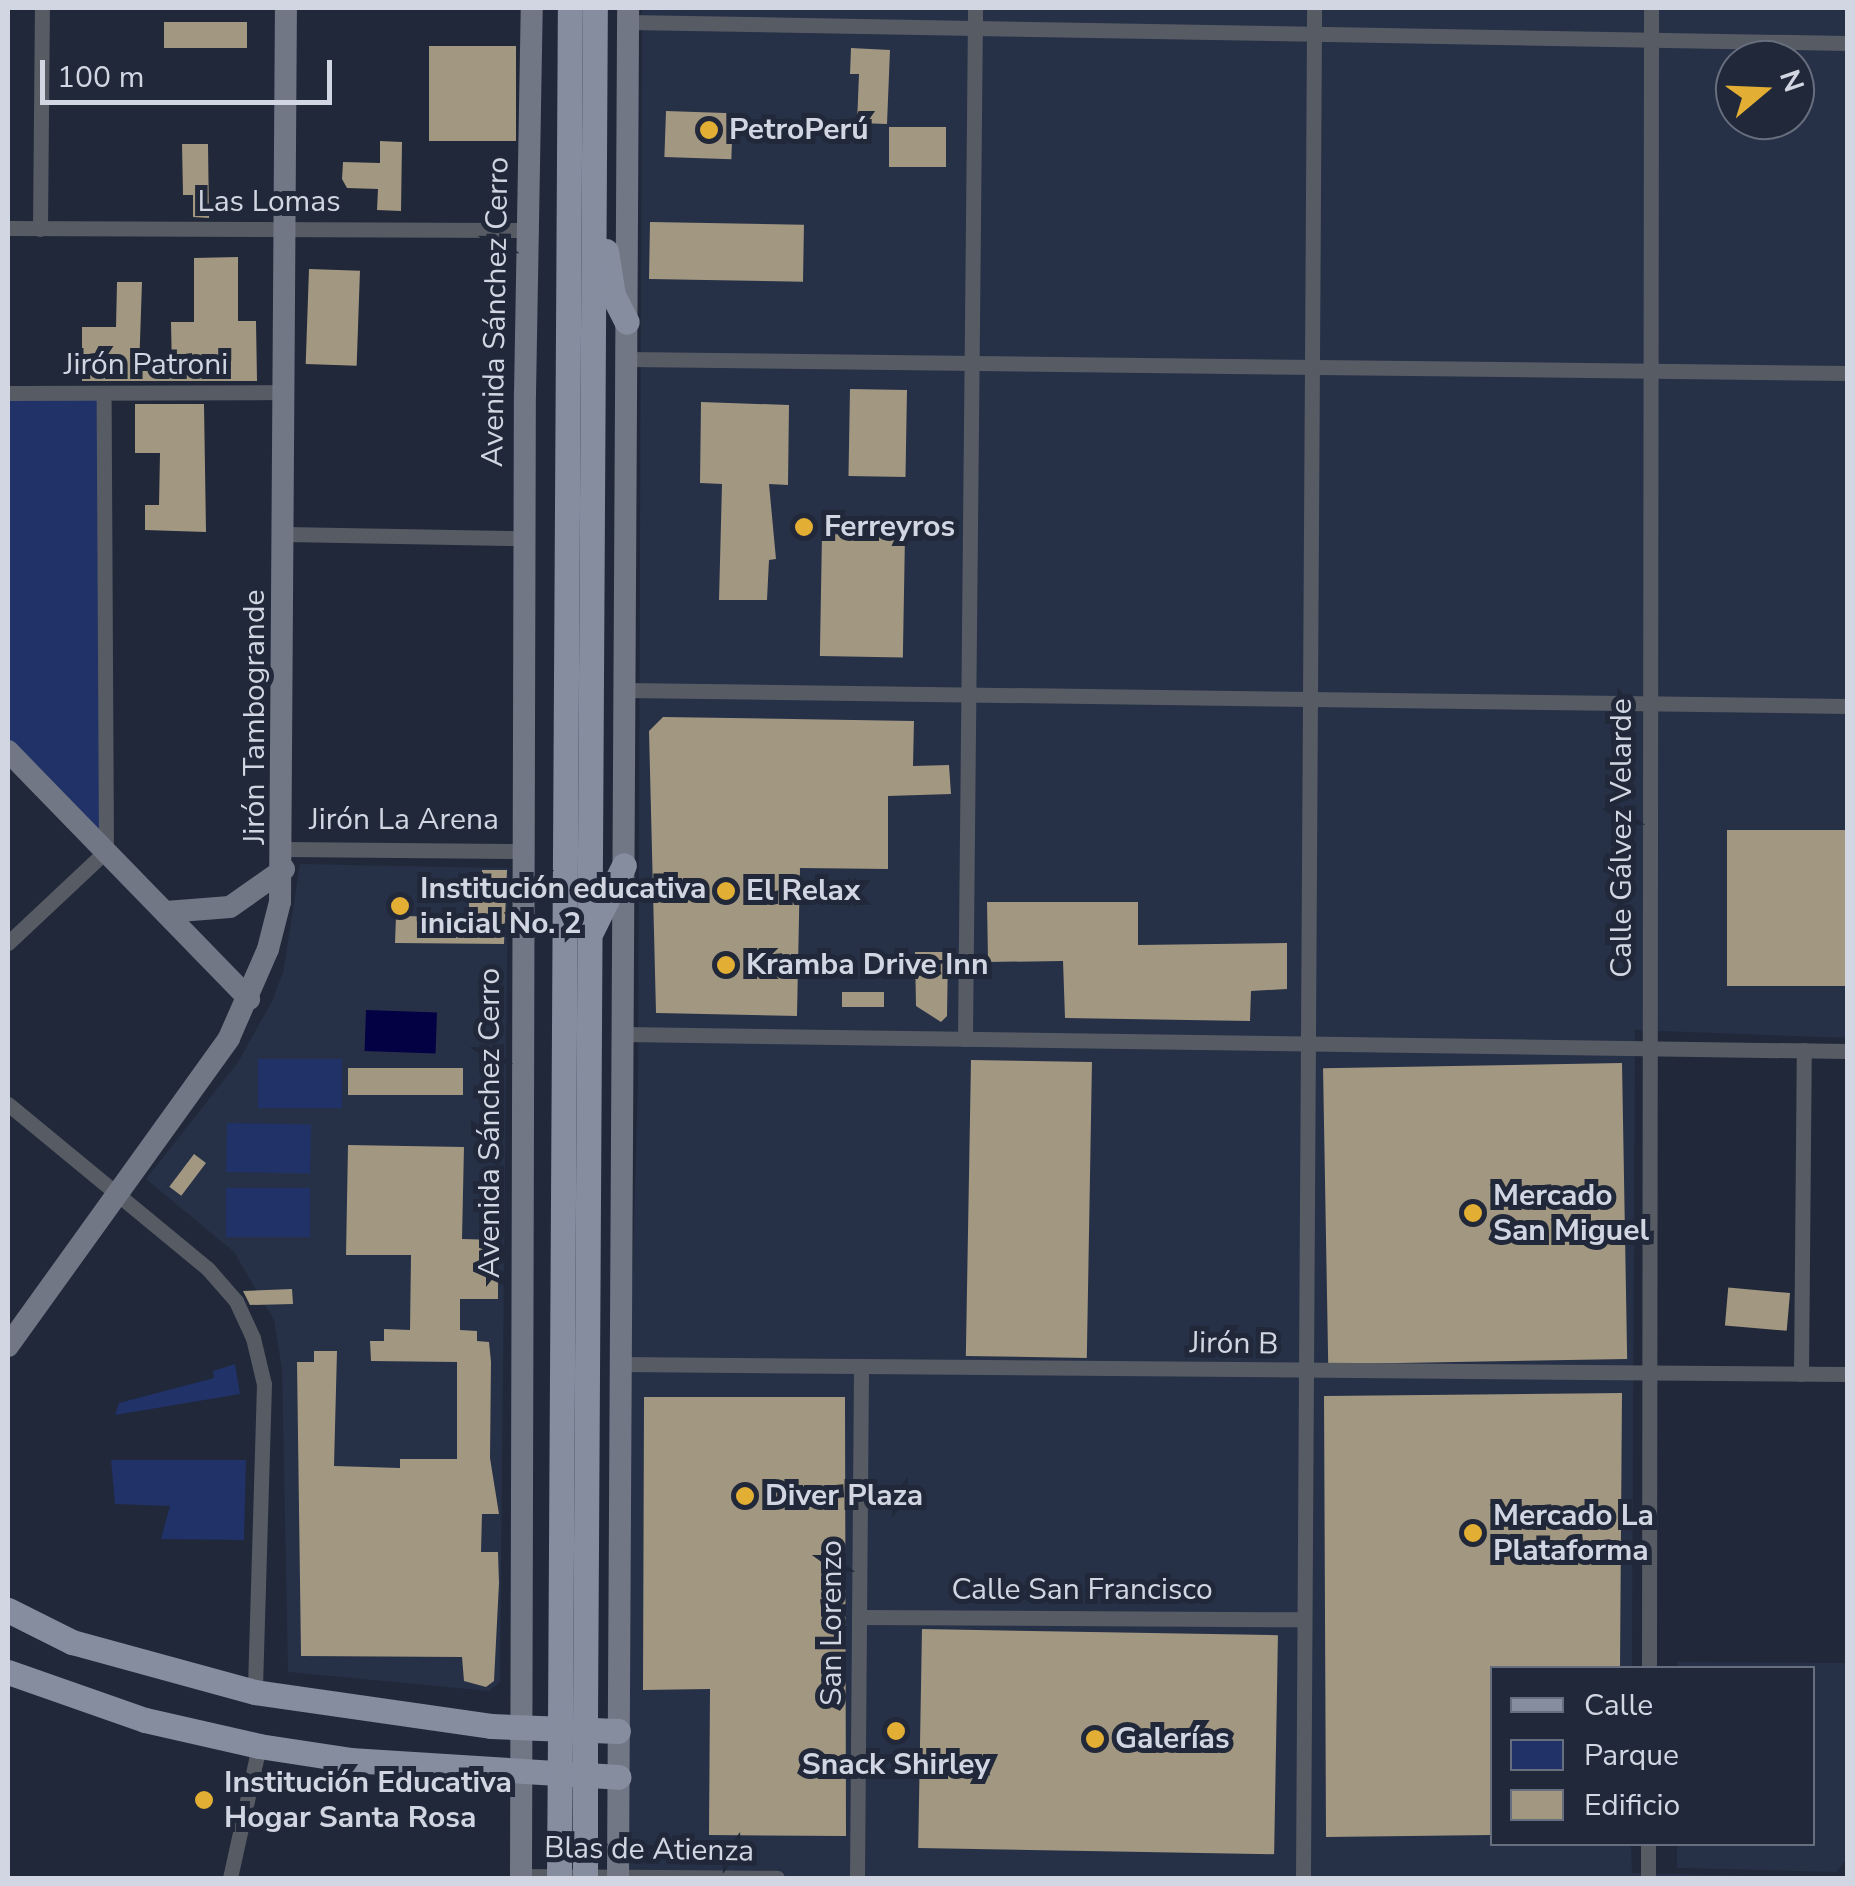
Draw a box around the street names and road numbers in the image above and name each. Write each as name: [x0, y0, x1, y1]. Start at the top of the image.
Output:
street label: Avenida Sánchez Cerro: [475, 157, 517, 467]
street label: Las Lomas: [197, 184, 341, 220]
street label: Jirón Patroni: [64, 347, 228, 383]
street label: Jirón Tambogrande: [237, 590, 273, 844]
street label: Calle Gálvez Velarde: [1604, 698, 1640, 978]
street label: Jirón La Arena: [309, 802, 499, 838]
street label: Avenida Sánchez Cerro: [472, 968, 508, 1278]
street label: Jirón B: [1189, 1325, 1279, 1363]
street label: San Lorenzo: [814, 1540, 850, 1706]
street label: Calle San Francisco: [951, 1572, 1213, 1608]
street label: Blas de Atienza: [544, 1830, 754, 1870]

